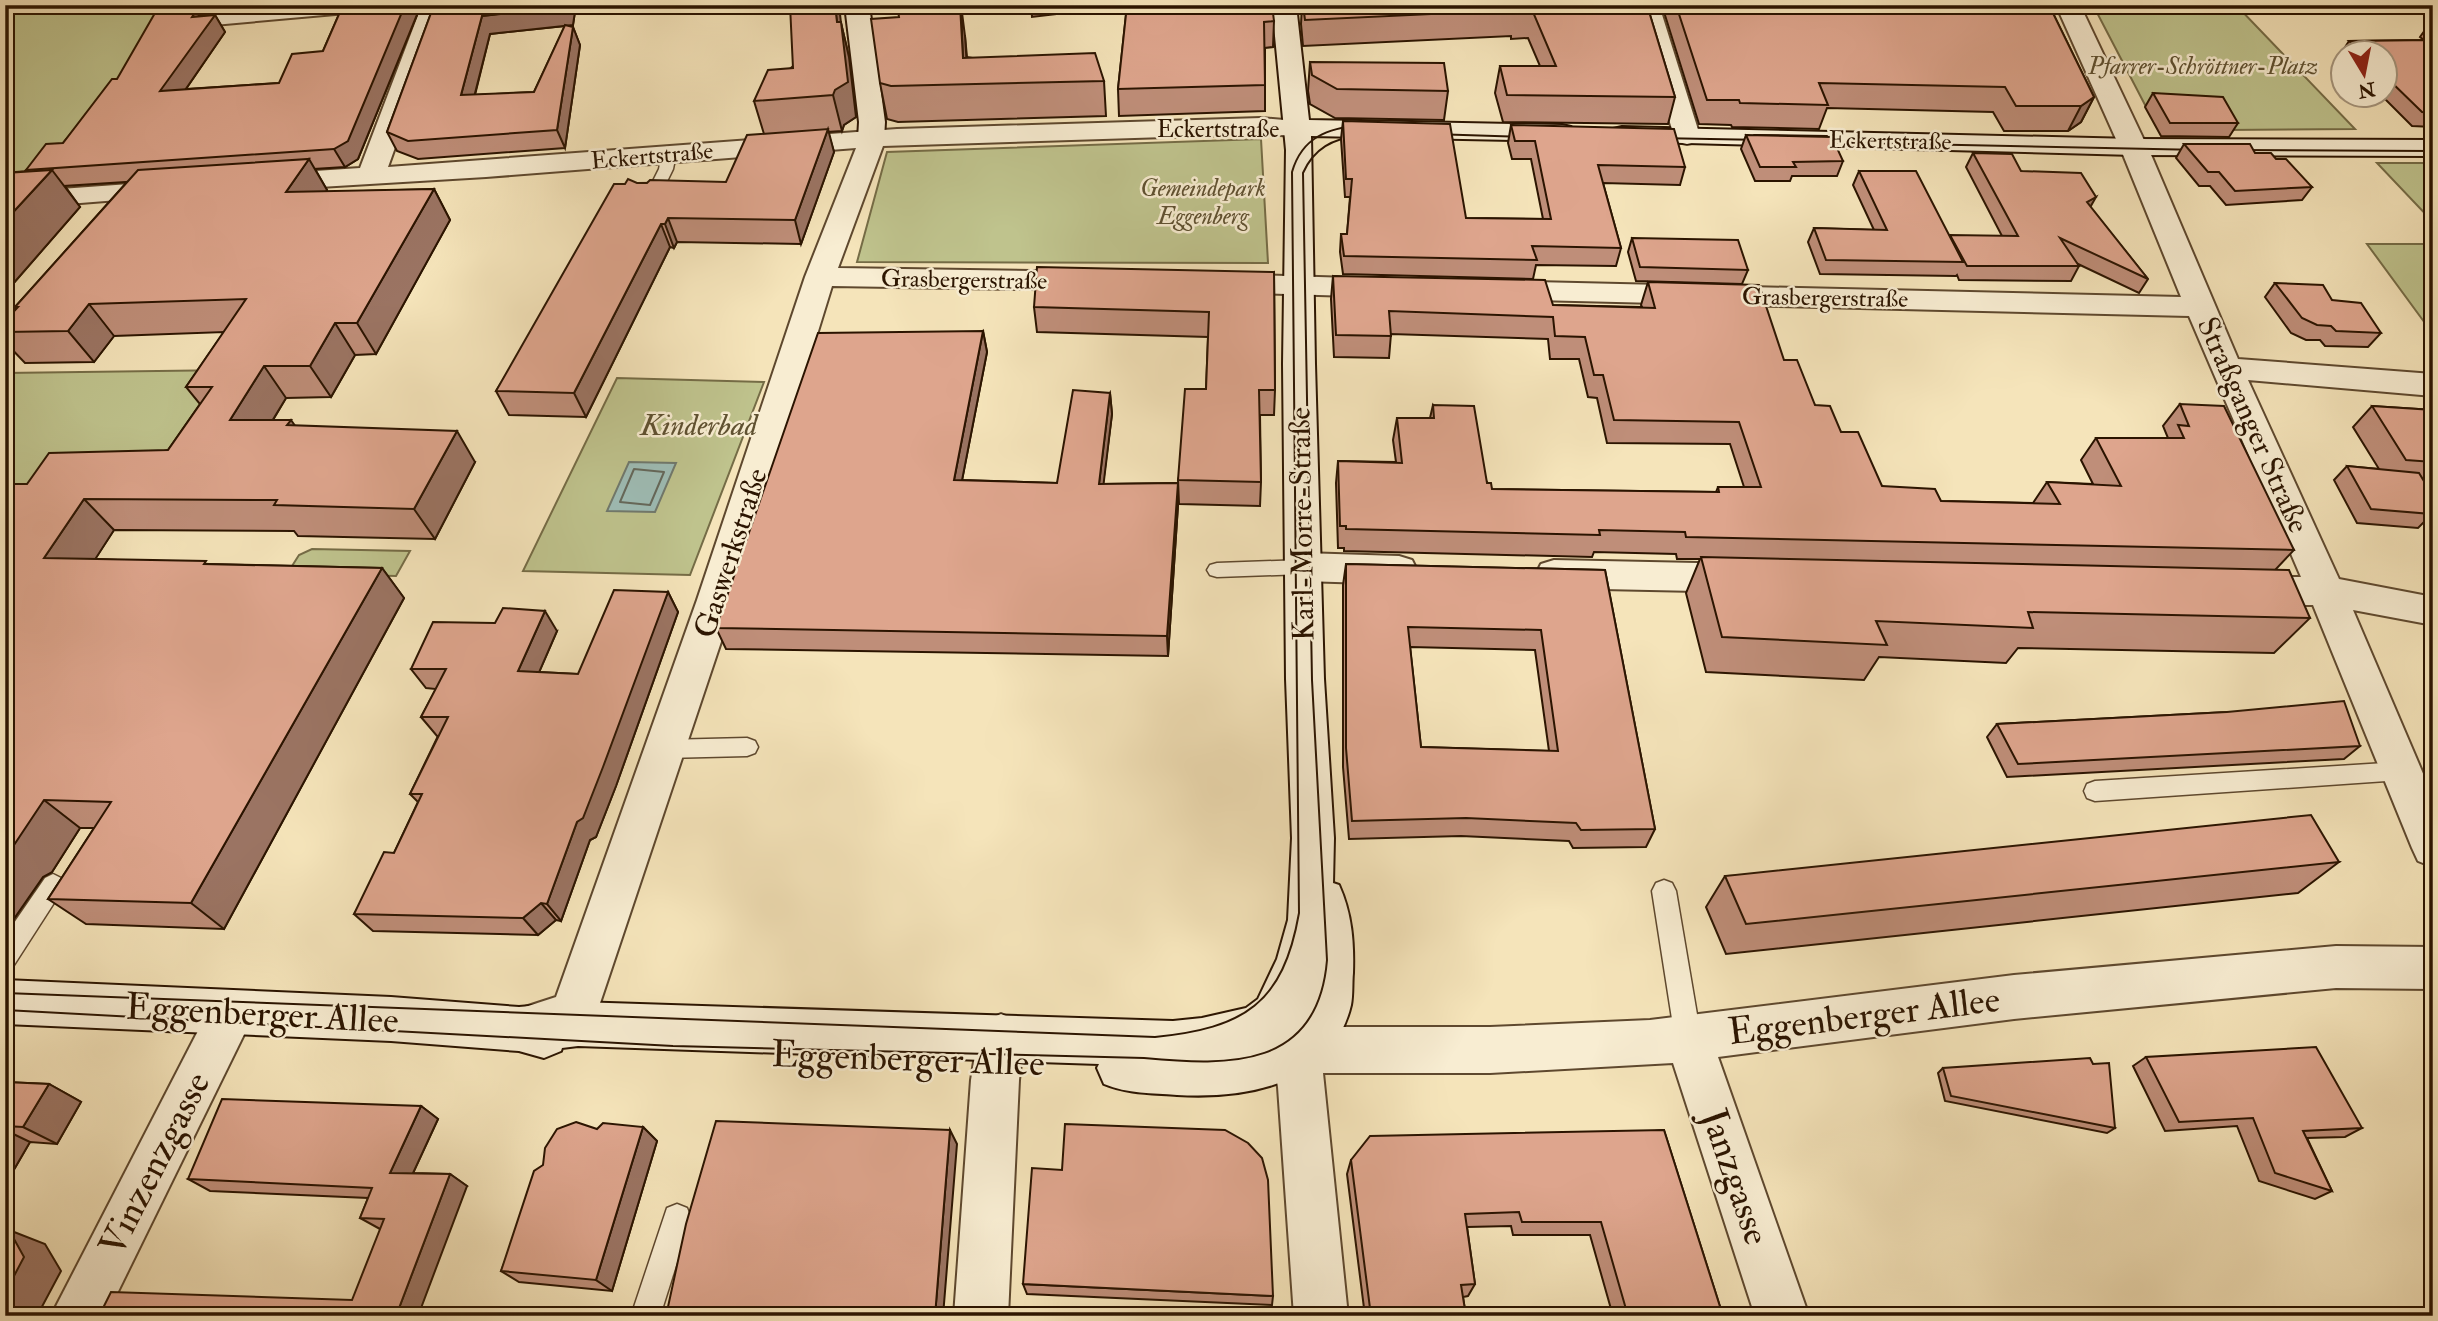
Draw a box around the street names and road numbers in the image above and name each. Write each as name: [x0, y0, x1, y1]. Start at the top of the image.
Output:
street label: Eckertstraße: [1157, 114, 1279, 145]
street label: Eckertstraße: [1828, 124, 1952, 158]
street label: Eckertstraße: [590, 135, 714, 177]
street label: Grasbergerstraße: [881, 263, 1047, 297]
street label: Grasbergerstraße: [1742, 281, 1908, 315]
street label: Straßganger Straße: [2189, 311, 2317, 539]
street label: Karl-Morre-Straße: [1281, 407, 1323, 641]
street label: Gaswerkstraße: [686, 464, 776, 642]
street label: Eggenberger Allee: [1726, 976, 2002, 1056]
street label: Eggenberger Allee: [124, 983, 400, 1045]
street label: Eggenberger Allee: [771, 1031, 1045, 1087]
street label: Vinzenzgasse: [89, 1064, 221, 1264]
street label: Janzgasse: [1690, 1102, 1780, 1251]

